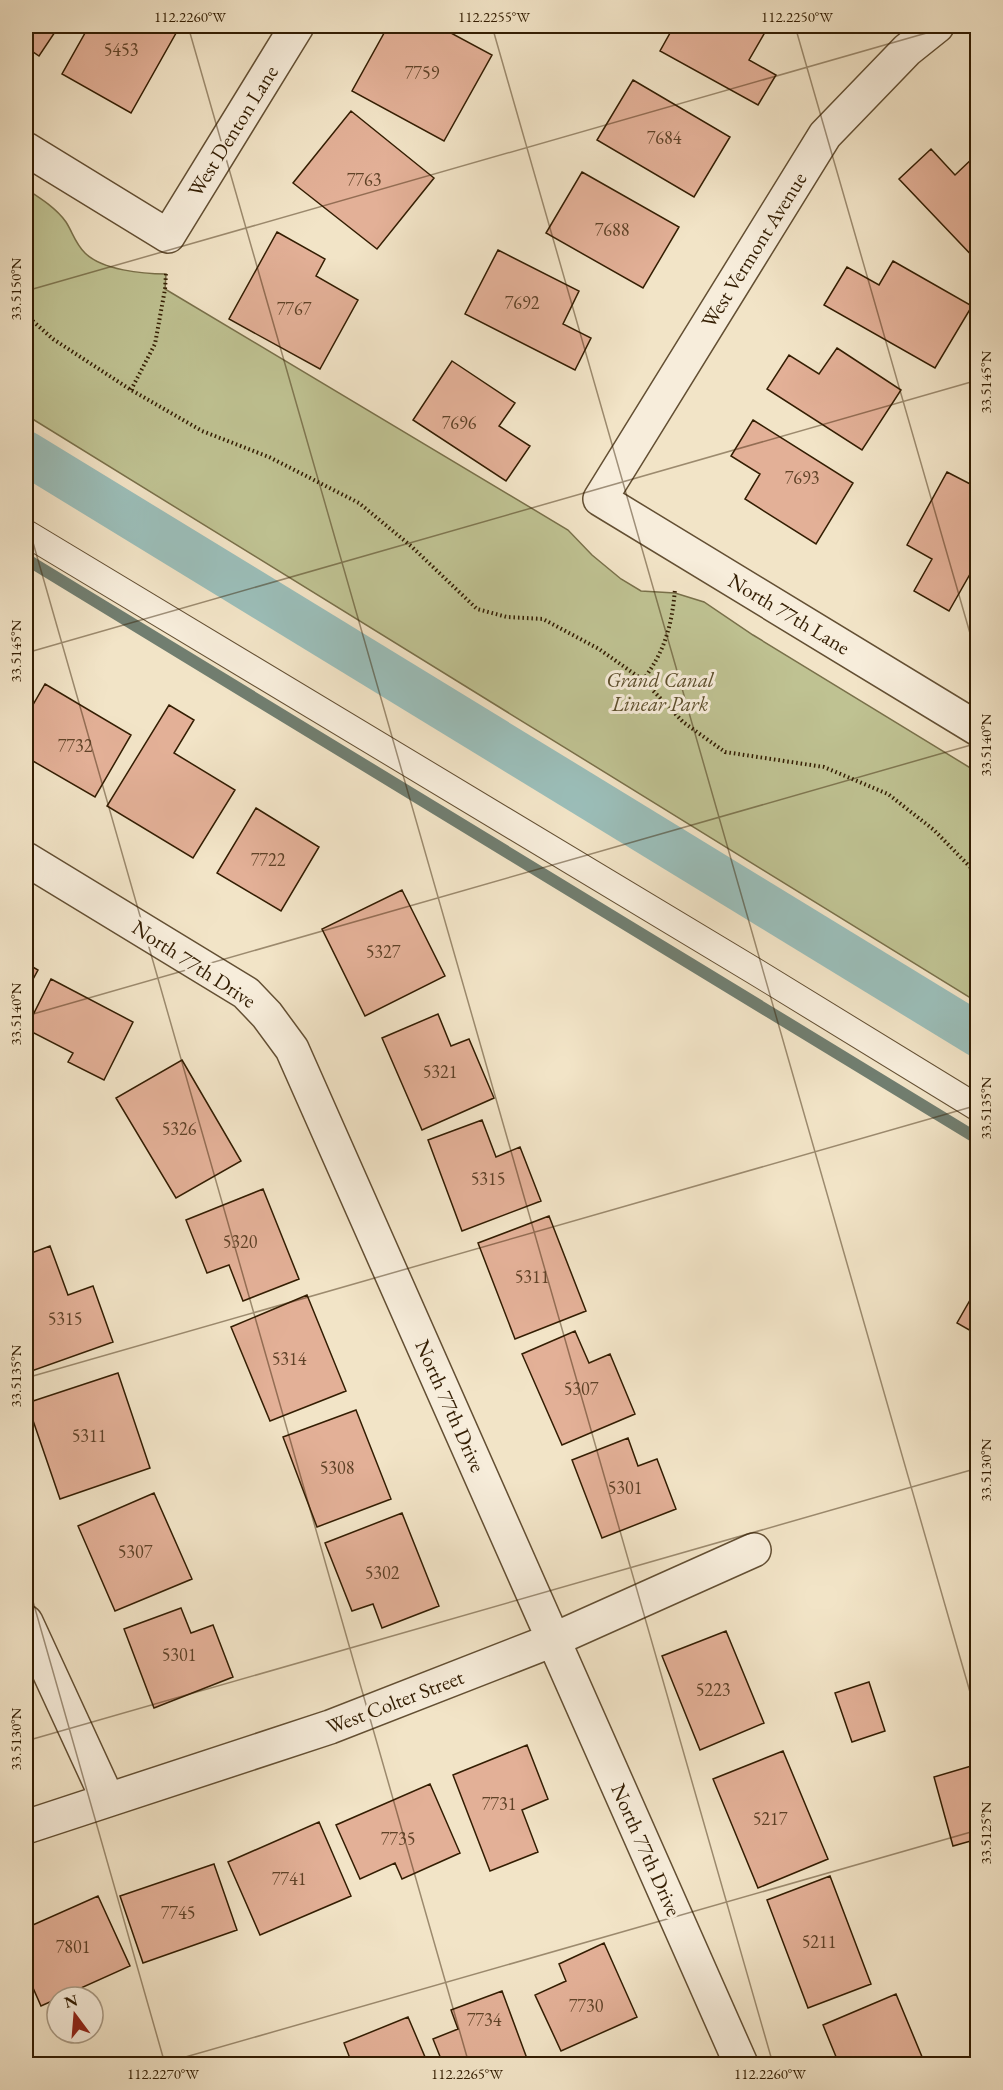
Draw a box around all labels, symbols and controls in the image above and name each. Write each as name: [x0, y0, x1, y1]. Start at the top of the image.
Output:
text: 112.2260°W: [154, 7, 226, 26]
text: 112.2255°W: [458, 7, 530, 26]
text: 112.2250°W: [761, 7, 833, 26]
house number: 5453: [104, 38, 138, 61]
street label: West Denton Lane: [181, 60, 284, 202]
house number: 7759: [405, 61, 440, 84]
house number: 7684: [647, 126, 682, 149]
street label: West Vermont Avenue: [695, 167, 812, 333]
house number: 7763: [347, 168, 381, 191]
house number: 7688: [595, 218, 629, 241]
text: 33.5150°N: [6, 257, 25, 320]
house number: 7692: [505, 291, 540, 314]
house number: 7767: [277, 297, 312, 320]
text: 33.5145°N: [976, 350, 995, 413]
house number: 7696: [442, 411, 477, 434]
house number: 7693: [785, 466, 819, 489]
street label: North 77th Lane: [723, 567, 855, 661]
text: 33.5145°N: [6, 619, 25, 682]
park label: Grand Canal Linear Park: [606, 666, 715, 717]
text: 33.5140°N: [976, 713, 995, 776]
house number: 7732: [58, 734, 93, 757]
house number: 7722: [251, 848, 286, 871]
street label: North 77th Drive: [127, 914, 261, 1014]
house number: 5327: [366, 940, 401, 963]
text: 33.5140°N: [6, 982, 25, 1045]
house number: 5321: [423, 1060, 457, 1083]
text: 33.5135°N: [976, 1076, 995, 1139]
house number: 5326: [162, 1117, 197, 1140]
house number: 5315: [471, 1167, 505, 1190]
house number: 5320: [223, 1230, 258, 1253]
house number: 5311: [515, 1265, 549, 1288]
house number: 5315: [48, 1307, 82, 1330]
street label: North 77th Drive: [409, 1335, 492, 1476]
text: 33.5135°N: [6, 1344, 25, 1407]
house number: 5314: [272, 1347, 307, 1370]
house number: 5307: [564, 1377, 599, 1400]
house number: 5311: [72, 1424, 106, 1447]
text: 33.5130°N: [976, 1438, 995, 1501]
house number: 5308: [320, 1456, 354, 1479]
house number: 5301: [608, 1476, 642, 1499]
house number: 5307: [118, 1540, 153, 1563]
house number: 5302: [365, 1561, 400, 1584]
house number: 5301: [162, 1643, 196, 1666]
street label: West Colter Street: [322, 1663, 468, 1740]
house number: 5223: [696, 1678, 730, 1701]
text: 33.5130°N: [6, 1707, 25, 1770]
street label: North 77th Drive: [605, 1779, 688, 1920]
house number: 7731: [482, 1792, 516, 1815]
text: 33.5125°N: [976, 1801, 995, 1864]
house number: 5217: [753, 1807, 788, 1830]
house number: 7735: [381, 1827, 415, 1850]
house number: 7741: [272, 1867, 306, 1890]
house number: 7745: [161, 1901, 195, 1924]
house number: 5211: [802, 1930, 836, 1953]
house number: 7801: [56, 1935, 90, 1958]
north arrow: [45, 1985, 105, 2045]
text: N: [62, 1989, 80, 2013]
house number: 7730: [569, 1994, 604, 2017]
house number: 7734: [467, 2008, 502, 2031]
text: 112.2270°W: [127, 2064, 199, 2083]
text: 112.2265°W: [431, 2064, 503, 2083]
text: 112.2260°W: [734, 2064, 806, 2083]

